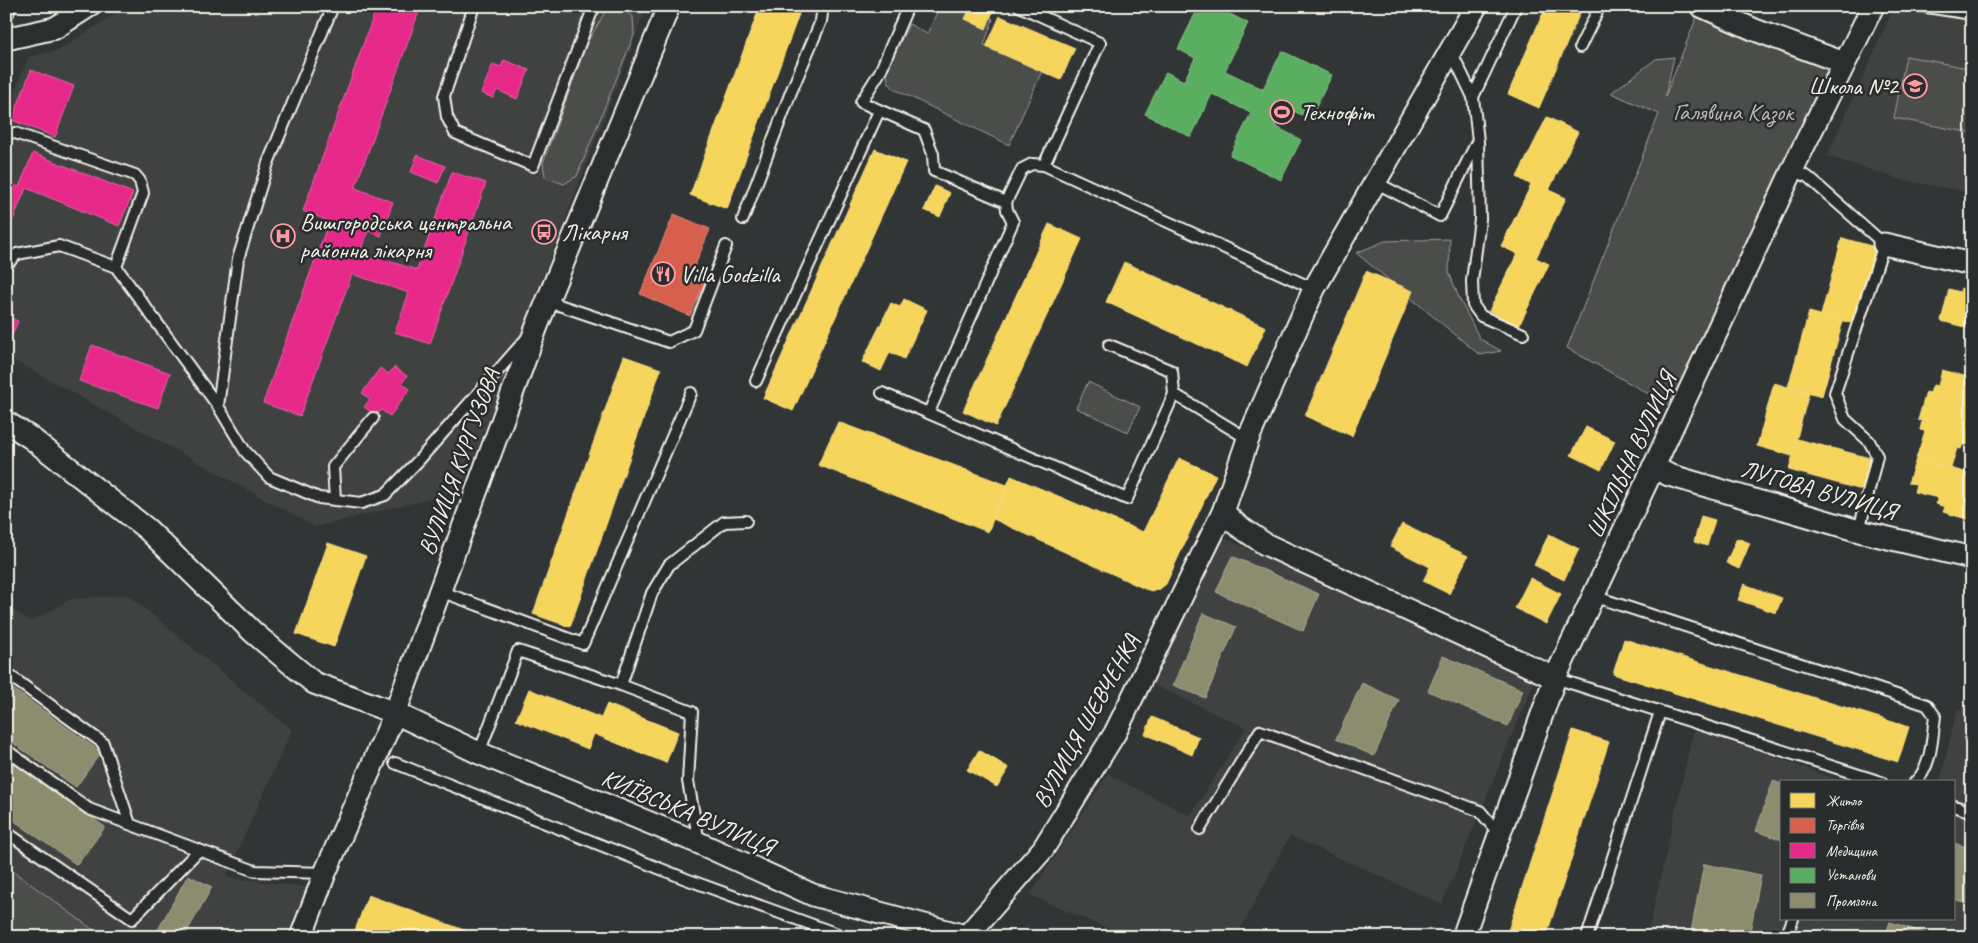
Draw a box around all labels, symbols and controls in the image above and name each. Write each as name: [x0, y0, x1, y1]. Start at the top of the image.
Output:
place label: Школа №2: [1809, 71, 1900, 101]
school or university icon: Школа №2: [1902, 73, 1928, 99]
place label: Технофіт: [1300, 97, 1375, 127]
park label: Галявина Казок: [1673, 97, 1795, 128]
sports icon: Технофіт: [1269, 99, 1295, 125]
place label: Вишгородська центральна районна лікарня: [300, 207, 513, 265]
place label: Лікарня: [562, 217, 628, 247]
bus stop icon: Лікарня: [531, 219, 557, 245]
hospital icon: Вишгородська центральна районна лікарня: [270, 223, 296, 249]
place label: Villa Godzilla: [680, 259, 781, 289]
restaurant icon: Villa Godzilla: [650, 261, 676, 287]
street label: ВУЛИЦЯ КУРГУЗОВА: [411, 364, 507, 559]
street label: ШКІЛЬНА ВУЛИЦЯ: [1579, 364, 1684, 543]
street label: ЛУГОВА ВУЛИЦЯ: [1738, 453, 1903, 527]
street label: ВУЛИЦЯ ШЕВЧЕНКА: [1026, 628, 1147, 813]
street label: КИЇВСЬКА ВУЛИЦЯ: [597, 762, 782, 863]
legend: [1780, 780, 1956, 920]
text: Житло: [1826, 792, 1863, 811]
text: Торгівля: [1826, 816, 1864, 835]
text: Медицина: [1826, 842, 1879, 861]
text: Установи: [1826, 866, 1877, 885]
text: Промзона: [1826, 892, 1878, 911]

